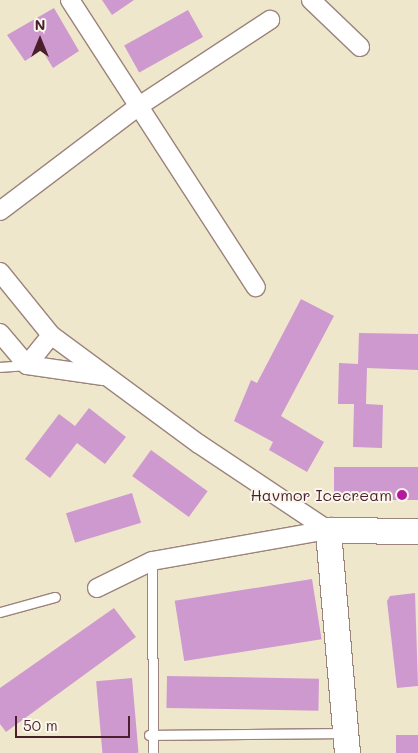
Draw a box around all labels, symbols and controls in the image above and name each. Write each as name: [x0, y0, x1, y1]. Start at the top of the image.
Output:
north arrow: [15, 15, 65, 65]
text: N: [35, 15, 45, 34]
place label: Havmor Icecream: [250, 485, 392, 505]
marker: Havmor Icecream: [396, 489, 408, 501]
scale bar: [18, 706, 132, 738]
text: 50 m: [23, 715, 58, 735]

